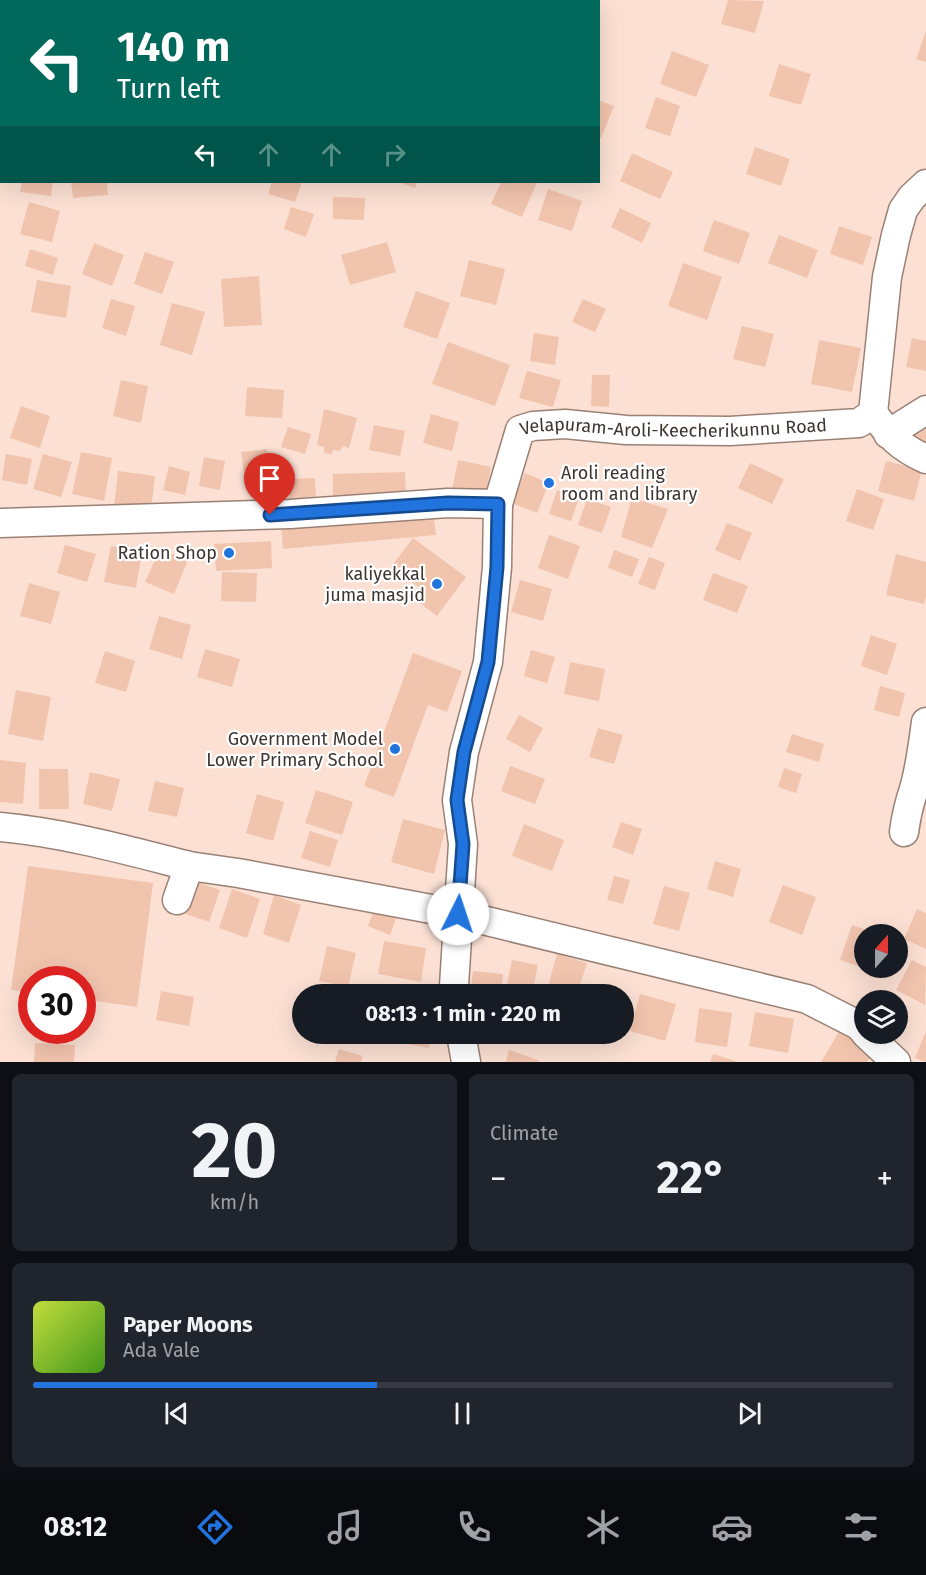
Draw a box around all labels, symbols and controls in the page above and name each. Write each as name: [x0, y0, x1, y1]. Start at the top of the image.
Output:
text: 140 m: [117, 22, 230, 72]
icon: left: [18, 24, 96, 102]
text: Turn left: [117, 73, 220, 105]
icon: left: [189, 138, 222, 171]
icon: ahead: [252, 138, 285, 171]
icon: ahead: [315, 138, 348, 171]
icon: right: [378, 138, 411, 171]
street label: Velapuram-Aroli-Keecherikunnu Road: [517, 413, 828, 442]
pin: [244, 453, 295, 515]
icon: arrive: [253, 462, 286, 495]
place label: Aroli reading room and library: [561, 462, 698, 505]
marker: Aroli reading room and library: [542, 476, 556, 490]
place label: Ration Shop: [118, 542, 217, 564]
marker: Ration Shop: [222, 546, 236, 560]
place label: kaliyekkal juma masjid: [324, 563, 425, 606]
marker: kaliyekkal juma masjid: [430, 577, 444, 591]
place label: Government Model Lower Primary School: [206, 728, 383, 771]
marker: Government Model Lower Primary School: [388, 742, 402, 756]
position arrow: [426, 882, 490, 946]
north arrow: [854, 924, 908, 978]
map controls: [854, 924, 908, 1044]
speed limit sign: 30: [18, 966, 96, 1044]
button: layers: [854, 990, 908, 1044]
text: 08:13 · 1 min · 220 m: [365, 1000, 561, 1027]
text: 20: [192, 1104, 277, 1198]
text: Climate: [490, 1121, 558, 1145]
text: 22°: [657, 1151, 727, 1205]
text: −: [490, 1159, 507, 1199]
text: +: [877, 1159, 893, 1199]
text: km/h: [210, 1190, 259, 1214]
text: Paper Moons: [123, 1311, 253, 1338]
text: Ada Vale: [123, 1338, 200, 1362]
icon: previous: [160, 1397, 193, 1430]
icon: pause: [446, 1397, 479, 1430]
icon: next: [733, 1397, 766, 1430]
icon: directions: [194, 1506, 236, 1548]
icon: music: [324, 1506, 366, 1548]
icon: phone: [453, 1506, 495, 1548]
icon: climate: [582, 1506, 624, 1548]
icon: car: [711, 1506, 753, 1548]
icon: filters: [840, 1506, 882, 1548]
text: 08:12: [44, 1511, 107, 1543]

